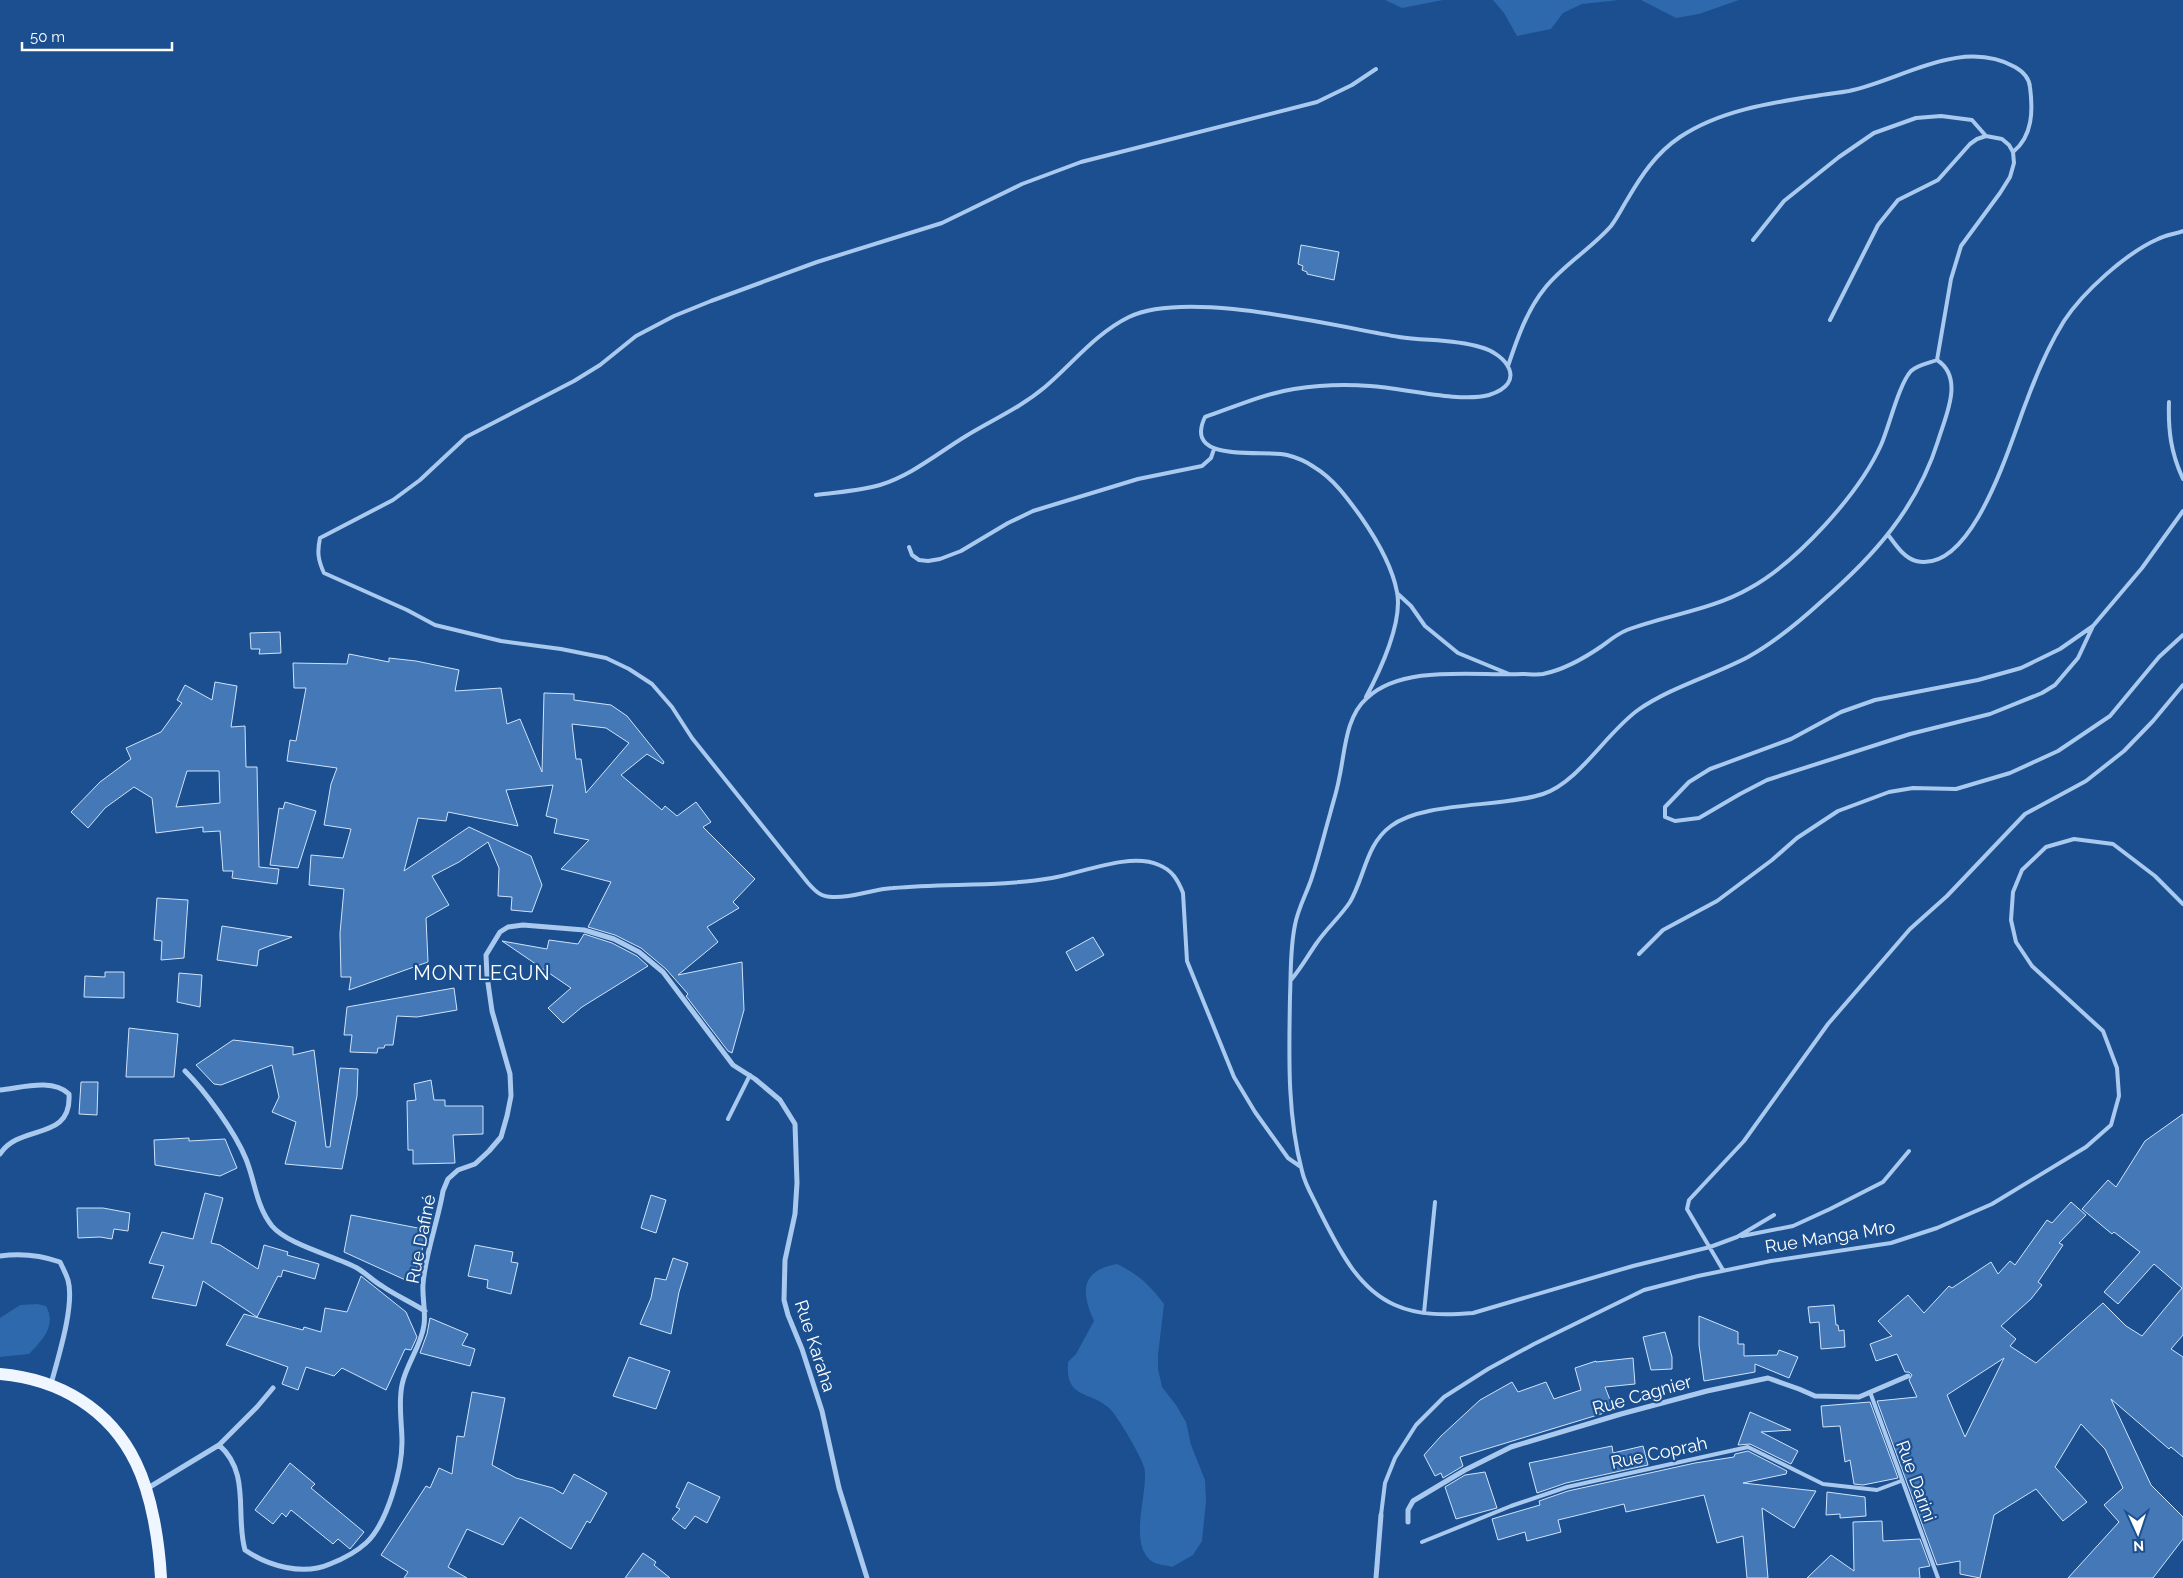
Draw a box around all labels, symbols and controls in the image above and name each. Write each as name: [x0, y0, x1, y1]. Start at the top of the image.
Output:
scale bar: [22, 20, 172, 52]
text: 50 m: [30, 28, 65, 46]
district label: MONTLEGUN: [413, 961, 551, 985]
street label: Rue Dafiné: [402, 1192, 439, 1285]
street label: Rue Manga Mro: [1763, 1216, 1897, 1257]
street label: Rue Karaha: [791, 1297, 840, 1394]
street label: Rue Cagnier: [1590, 1370, 1694, 1419]
street label: Rue Coprah: [1609, 1432, 1709, 1473]
street label: Rue Darini: [1892, 1437, 1941, 1524]
north arrow: [2113, 1508, 2163, 1558]
text: N: [2133, 1538, 2144, 1554]

